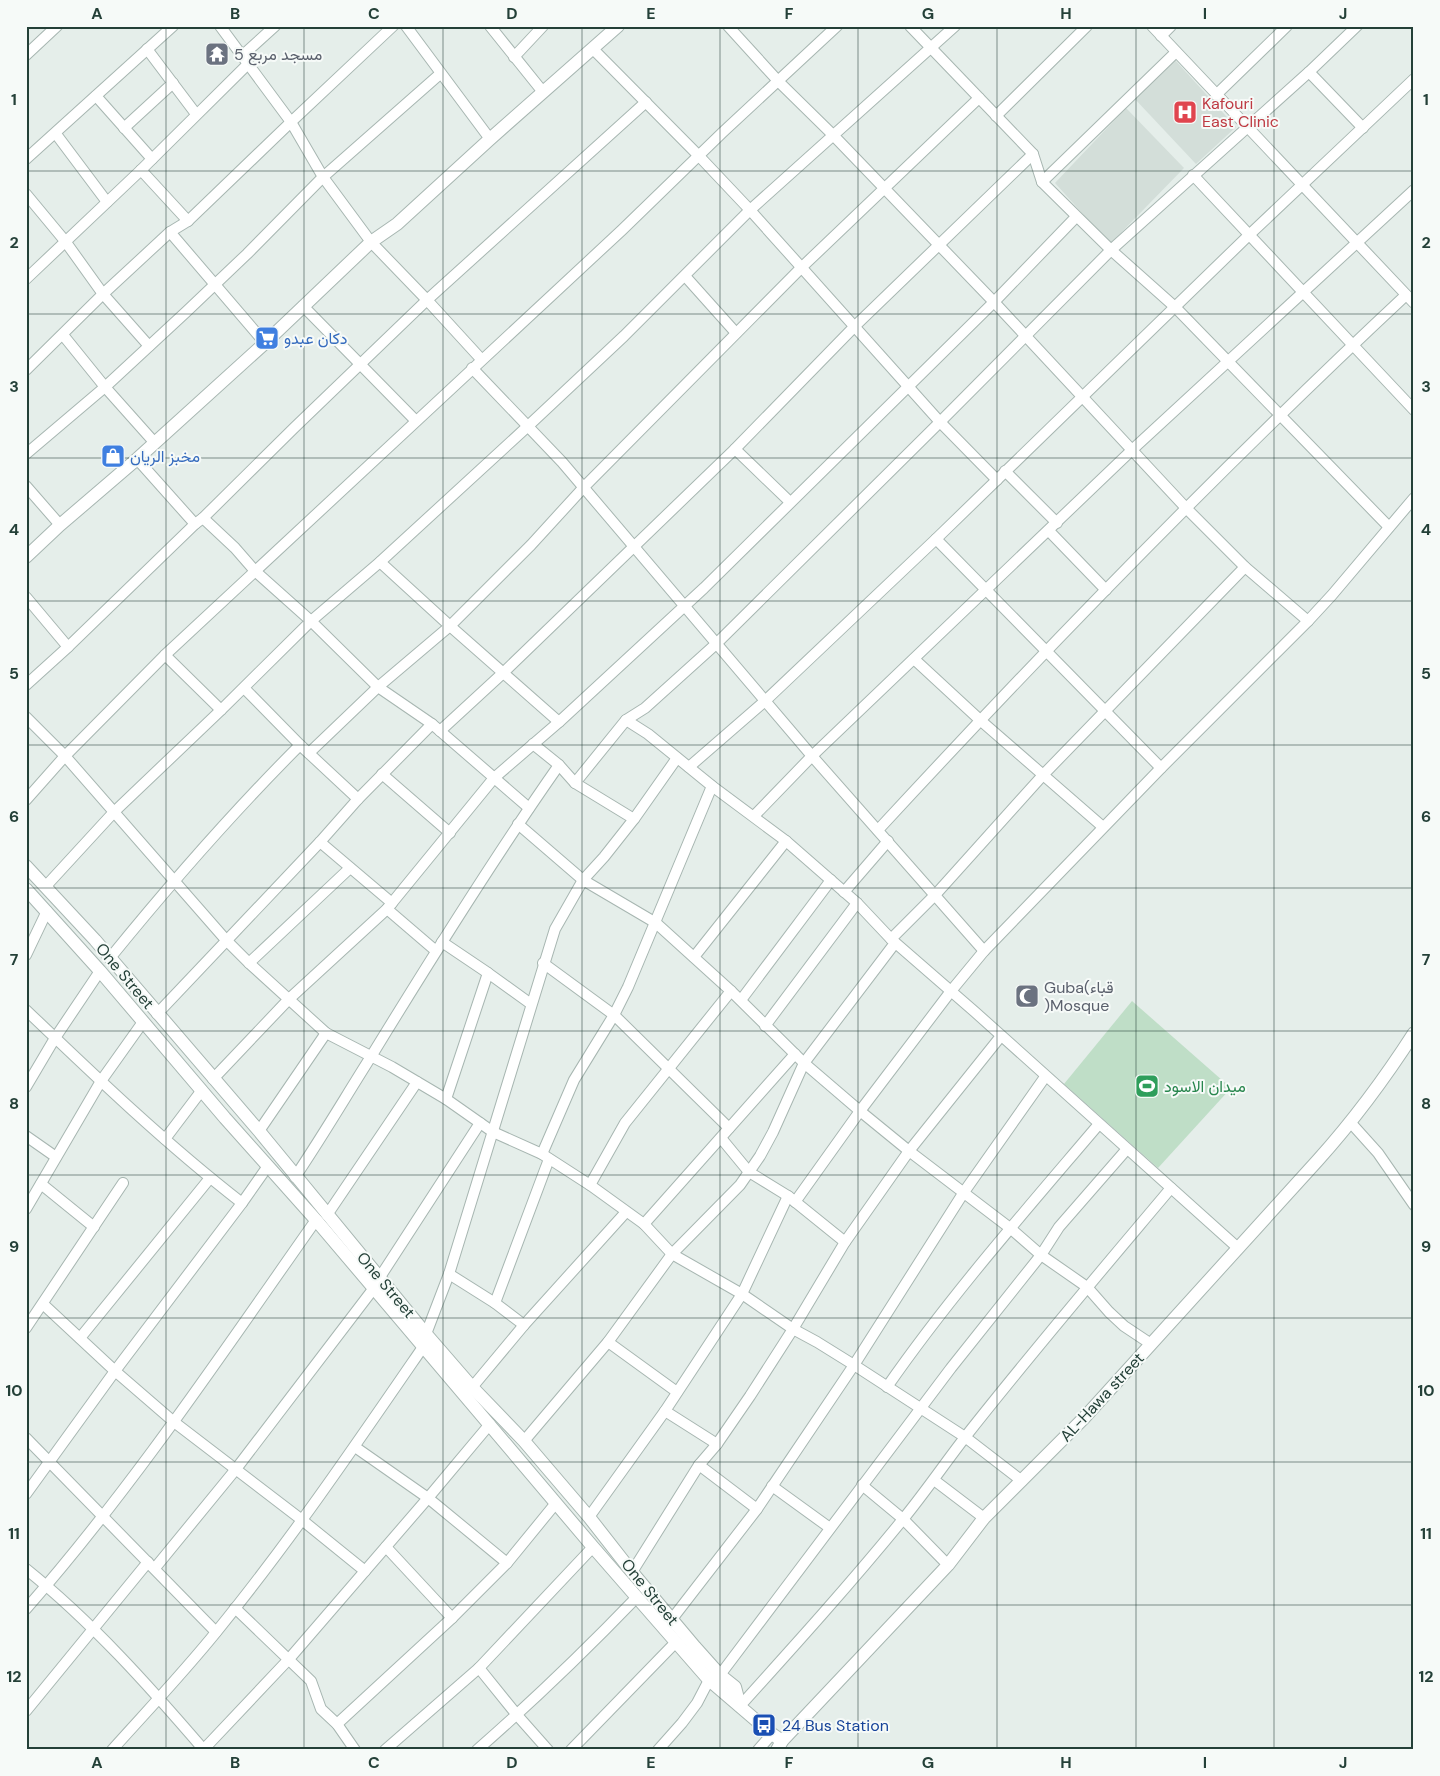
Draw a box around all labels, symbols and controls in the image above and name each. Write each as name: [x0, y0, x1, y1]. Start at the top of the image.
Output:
text: A: [91, 3, 103, 24]
text: B: [230, 3, 240, 24]
text: C: [368, 3, 380, 24]
text: D: [506, 3, 518, 24]
text: E: [646, 3, 656, 24]
text: F: [785, 3, 794, 24]
text: G: [922, 3, 934, 24]
text: H: [1060, 3, 1072, 24]
text: I: [1203, 3, 1207, 24]
text: J: [1339, 3, 1347, 24]
temple icon: مسجد مربع 5: [204, 41, 230, 67]
place label: مسجد مربع 5: [234, 44, 322, 66]
text: 1: [11, 89, 17, 110]
text: 1: [1423, 89, 1429, 110]
place label: Kafouri East Clinic: [1202, 93, 1279, 132]
hospital icon: Kafouri East Clinic: [1172, 99, 1198, 125]
text: 2: [9, 232, 19, 253]
text: 2: [1421, 232, 1431, 253]
supermarket icon: دكان عبدو: [254, 325, 280, 351]
place label: دكان عبدو: [284, 328, 347, 349]
text: 3: [9, 376, 19, 397]
text: 3: [1421, 376, 1431, 397]
shop icon: مخبز الريان: [100, 443, 126, 469]
place label: مخبز الريان: [130, 446, 200, 467]
text: 4: [9, 519, 19, 540]
text: 4: [1421, 519, 1431, 540]
text: 5: [9, 663, 19, 684]
text: 5: [1421, 663, 1431, 684]
text: 6: [9, 806, 19, 827]
text: 6: [1421, 806, 1431, 827]
street label: One Street: [91, 939, 159, 1013]
text: 7: [10, 949, 19, 970]
text: 7: [1422, 949, 1431, 970]
place label: Guba(قباء )Mosque: [1044, 977, 1114, 1016]
mosque icon: Guba(قباء )Mosque: [1014, 983, 1040, 1009]
sports icon: ميدان الاسود: [1134, 1073, 1160, 1099]
place label: ميدان الاسود: [1164, 1076, 1246, 1097]
text: 8: [9, 1093, 19, 1114]
text: 8: [1421, 1093, 1431, 1114]
text: 9: [9, 1236, 19, 1257]
text: 9: [1421, 1236, 1431, 1257]
street label: One Street: [352, 1248, 420, 1322]
street label: AL-Hawa street: [1055, 1348, 1149, 1446]
text: 10: [5, 1380, 23, 1401]
text: 10: [1417, 1380, 1435, 1401]
text: 11: [8, 1523, 20, 1544]
text: 11: [1420, 1523, 1432, 1544]
street label: One Street: [617, 1554, 683, 1630]
text: 12: [6, 1666, 22, 1687]
text: 12: [1418, 1666, 1434, 1687]
bus stop icon: 24 Bus Station: [751, 1712, 777, 1738]
place label: 24 Bus Station: [782, 1715, 889, 1736]
text: A: [91, 1752, 103, 1773]
text: B: [230, 1752, 240, 1773]
text: C: [368, 1752, 380, 1773]
text: D: [506, 1752, 518, 1773]
text: E: [646, 1752, 656, 1773]
text: F: [785, 1752, 794, 1773]
text: G: [922, 1752, 934, 1773]
text: H: [1060, 1752, 1072, 1773]
text: I: [1203, 1752, 1207, 1773]
text: J: [1339, 1752, 1347, 1773]

